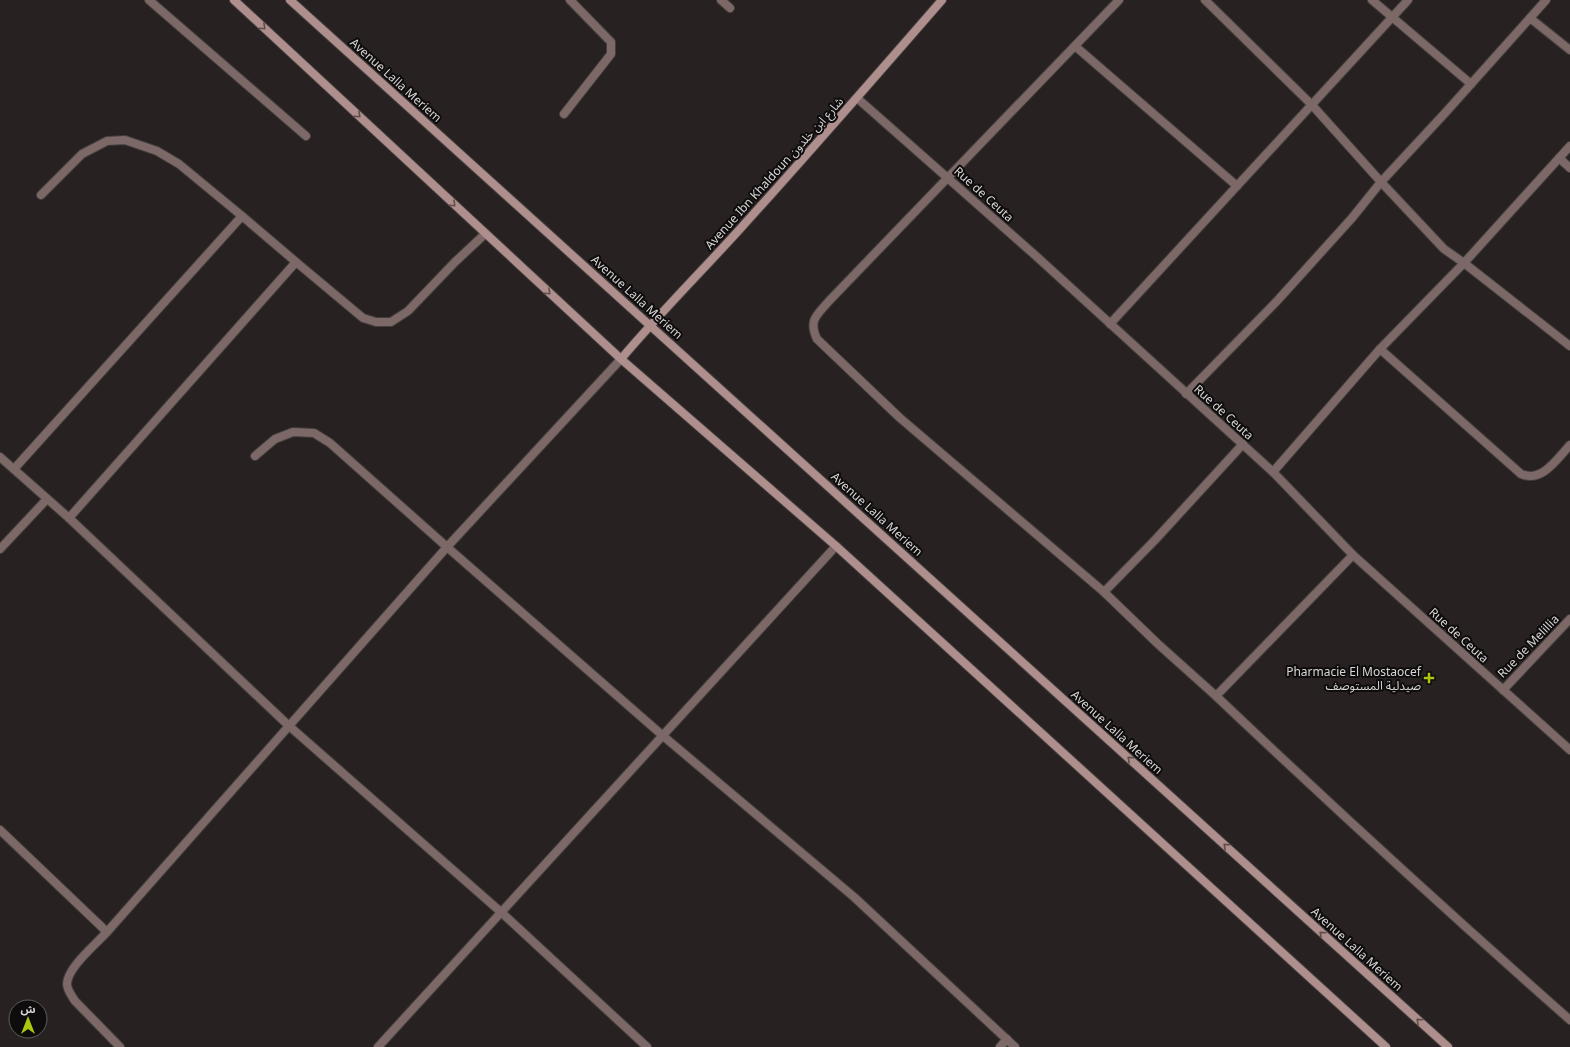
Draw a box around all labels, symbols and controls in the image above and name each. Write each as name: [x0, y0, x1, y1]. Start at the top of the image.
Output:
one-way arrow: [258, 22, 266, 29]
street label: Avenue Lalla Meriem: [346, 34, 446, 126]
street label: Avenue Ibn Khaldoun شارع ابن خلدون: [701, 93, 848, 254]
one-way arrow: [353, 111, 361, 118]
street label: Rue de Ceuta: [950, 163, 1018, 225]
one-way arrow: [448, 199, 456, 207]
street label: Avenue Lalla Meriem: [587, 251, 687, 343]
one-way arrow: [544, 287, 551, 294]
street label: Rue de Ceuta: [1190, 381, 1258, 443]
street label: Avenue Lalla Meriem: [827, 468, 927, 560]
street label: Rue de Ceuta: [1425, 604, 1493, 666]
street label: Rue de Melillia: [1493, 611, 1563, 681]
place label: Pharmacie El Mostaocef صيدلية المستوصف: [1286, 663, 1422, 694]
marker: Pharmacie El Mostaocef صيدلية المستوصف: [1424, 673, 1434, 683]
street label: Avenue Lalla Meriem: [1067, 686, 1167, 778]
one-way arrow: [1127, 757, 1134, 764]
one-way arrow: [1223, 844, 1231, 851]
street label: Avenue Lalla Meriem: [1307, 903, 1407, 995]
one-way arrow: [1319, 931, 1327, 938]
north arrow: [8, 999, 48, 1039]
text: ش: [20, 1001, 36, 1016]
one-way arrow: [1416, 1019, 1423, 1026]

